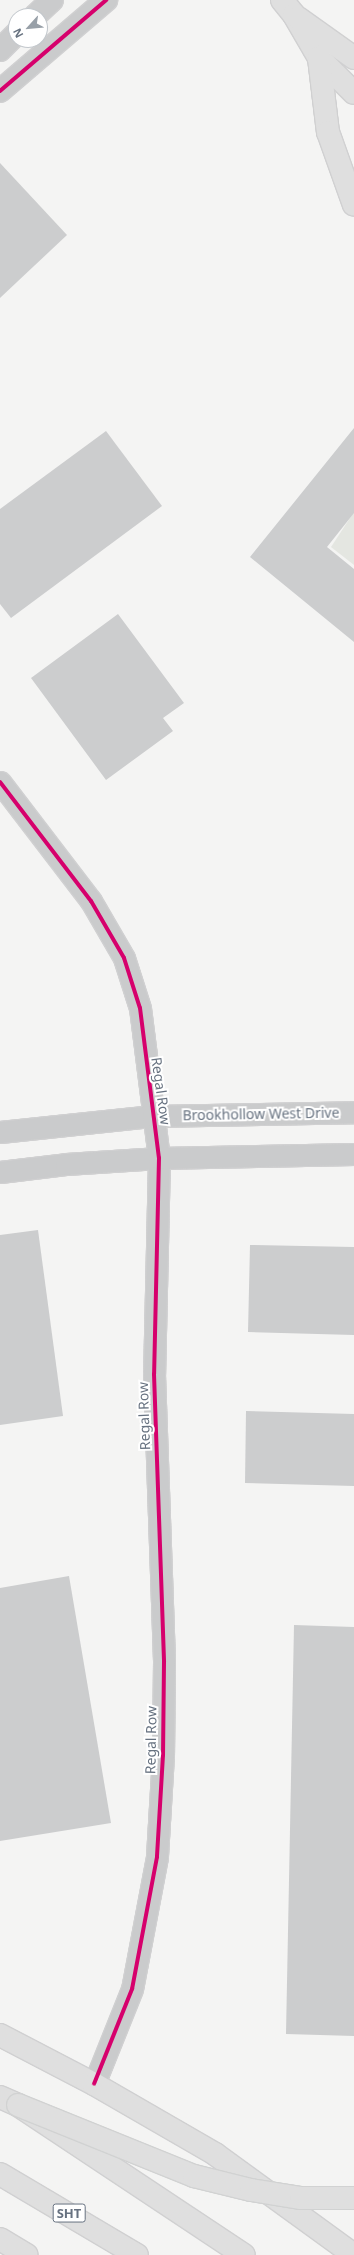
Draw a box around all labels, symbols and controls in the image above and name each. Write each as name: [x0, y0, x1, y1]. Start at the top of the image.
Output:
north arrow: [8, 8, 48, 48]
text: N: [9, 26, 26, 41]
street label: Regal Row: [148, 1056, 174, 1126]
street label: Brookhollow West Drive: [182, 1104, 340, 1124]
street label: Regal Row: [134, 1382, 154, 1450]
street label: Regal Row: [142, 1706, 160, 1774]
road number: SHT: [52, 2202, 86, 2224]

